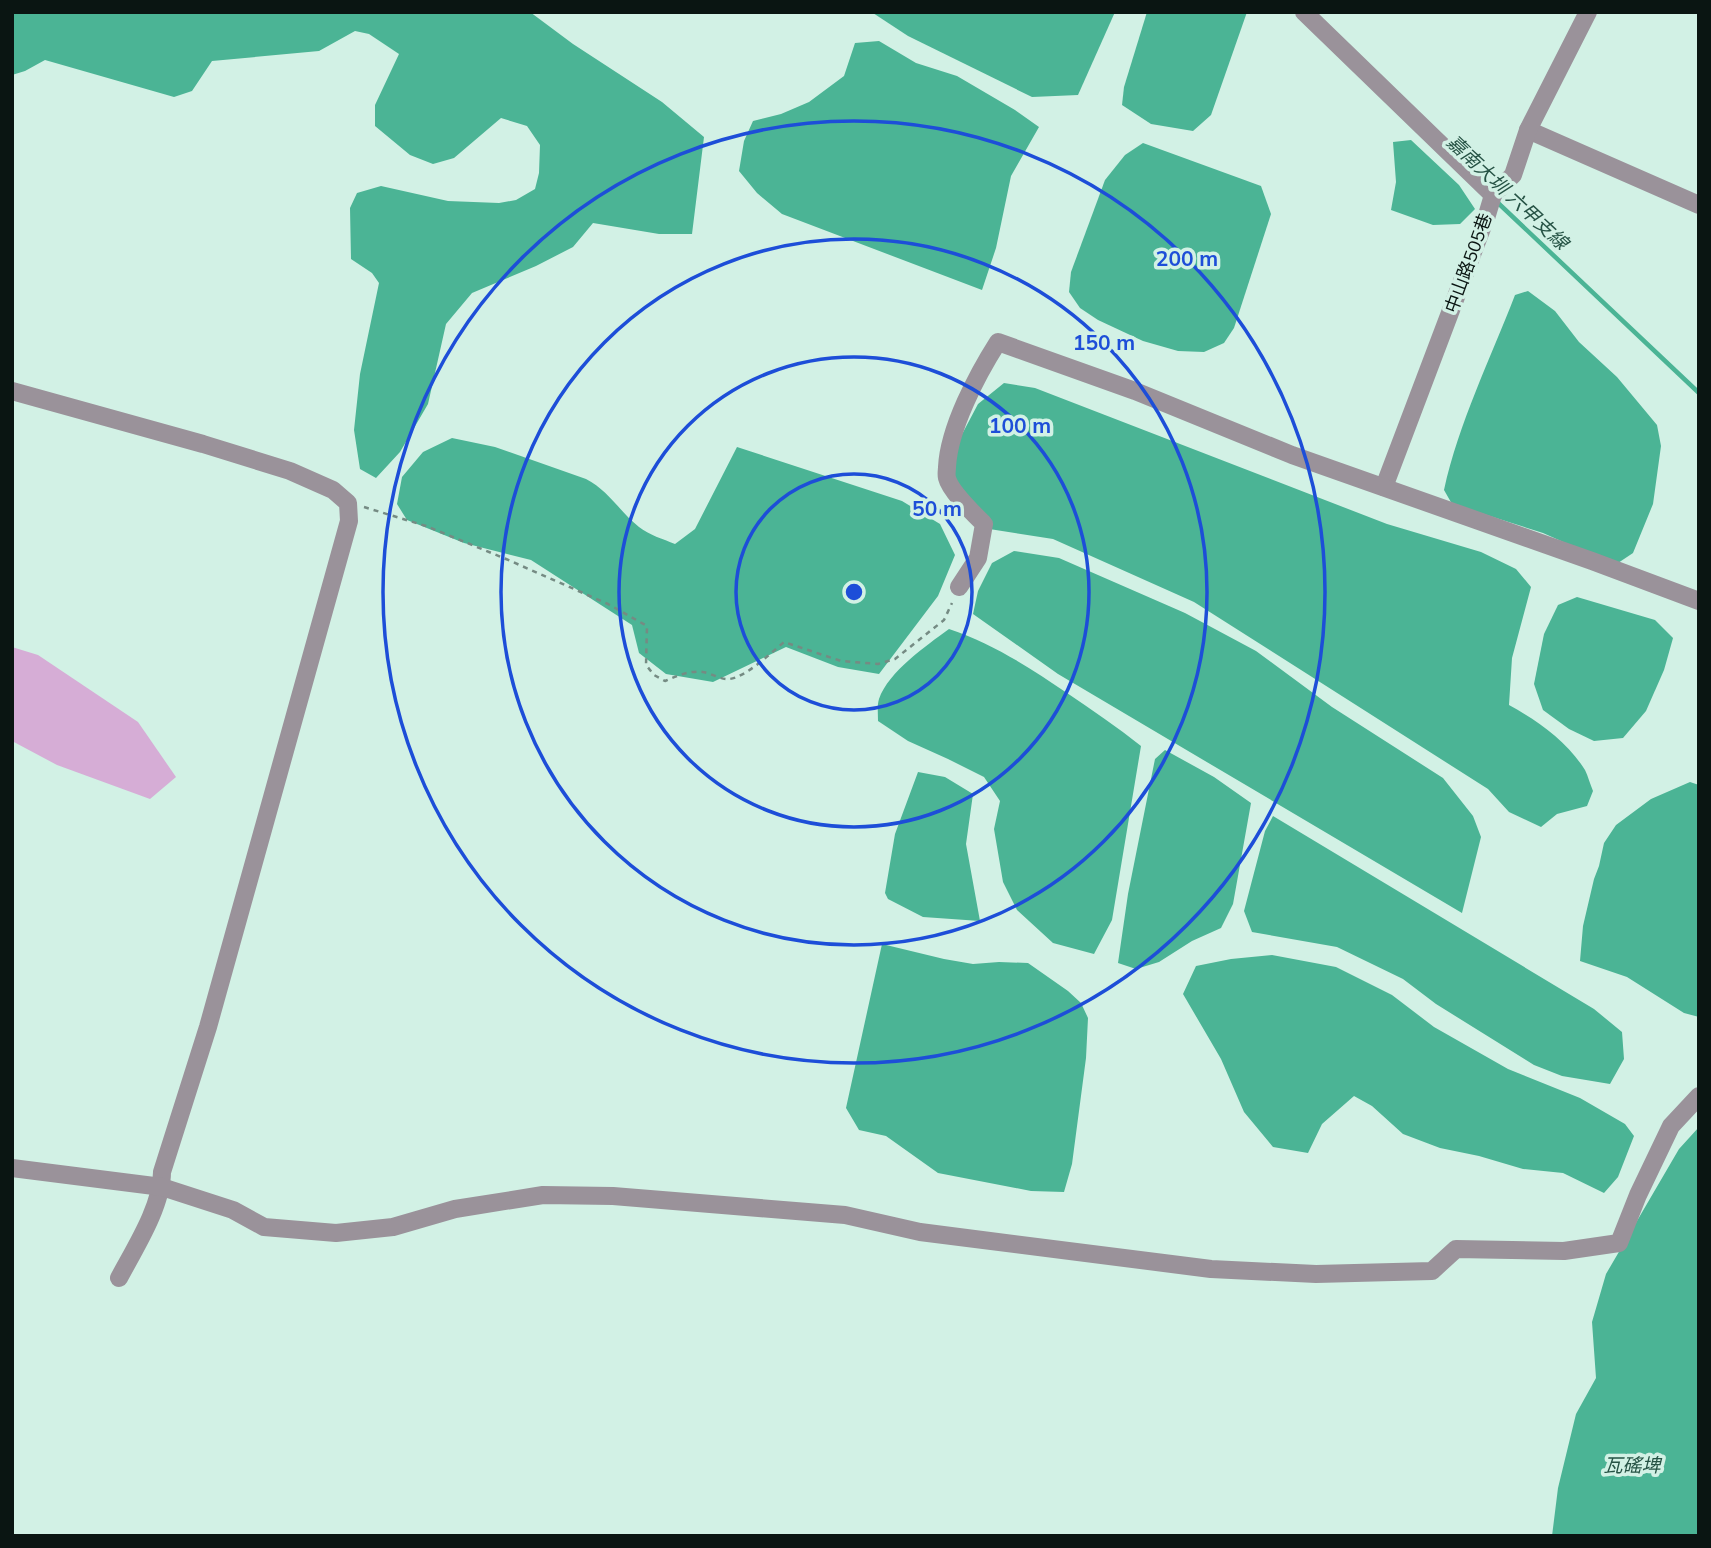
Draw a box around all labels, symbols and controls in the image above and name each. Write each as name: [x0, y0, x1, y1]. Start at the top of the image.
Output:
water label: 嘉南大圳 六甲支線: [1442, 130, 1575, 256]
street label: 中山路505巷: [1439, 210, 1497, 316]
text: 200 m: [1156, 245, 1218, 271]
text: 150 m: [1073, 329, 1135, 355]
text: 100 m: [989, 412, 1051, 438]
text: 50 m: [912, 495, 962, 521]
centre of rings: [842, 580, 866, 604]
water label: 瓦磘埤: [1603, 1453, 1662, 1477]

